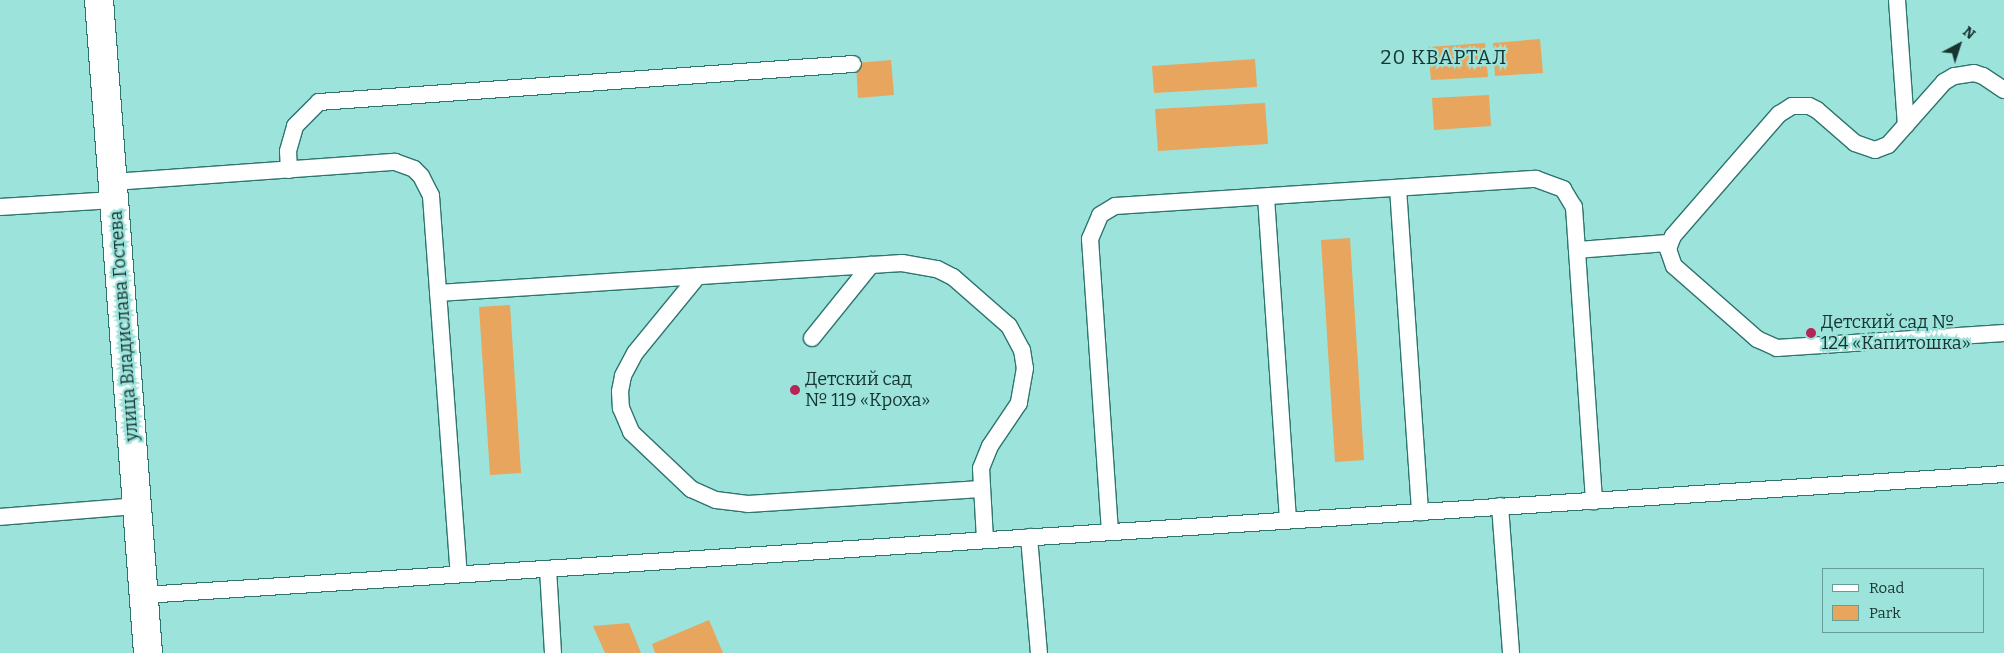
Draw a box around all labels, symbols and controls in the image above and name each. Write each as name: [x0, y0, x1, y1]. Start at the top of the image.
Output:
north arrow: [1934, 20, 1984, 70]
text: N: [1959, 23, 1979, 43]
district label: 20 КВАРТАЛ: [1379, 45, 1509, 69]
street label: улица Владислава Гостева: [105, 210, 143, 442]
place label: Детский сад № 124 «Капитошка»: [1821, 312, 1971, 354]
marker: Детский сад № 124 «Капитошка»: [1805, 327, 1817, 339]
place label: Детский сад № 119 «Кроха»: [805, 369, 930, 412]
marker: Детский сад № 119 «Кроха»: [789, 384, 801, 396]
legend: [1822, 568, 1984, 633]
text: Road: [1869, 579, 1904, 597]
text: Park: [1869, 604, 1901, 622]

